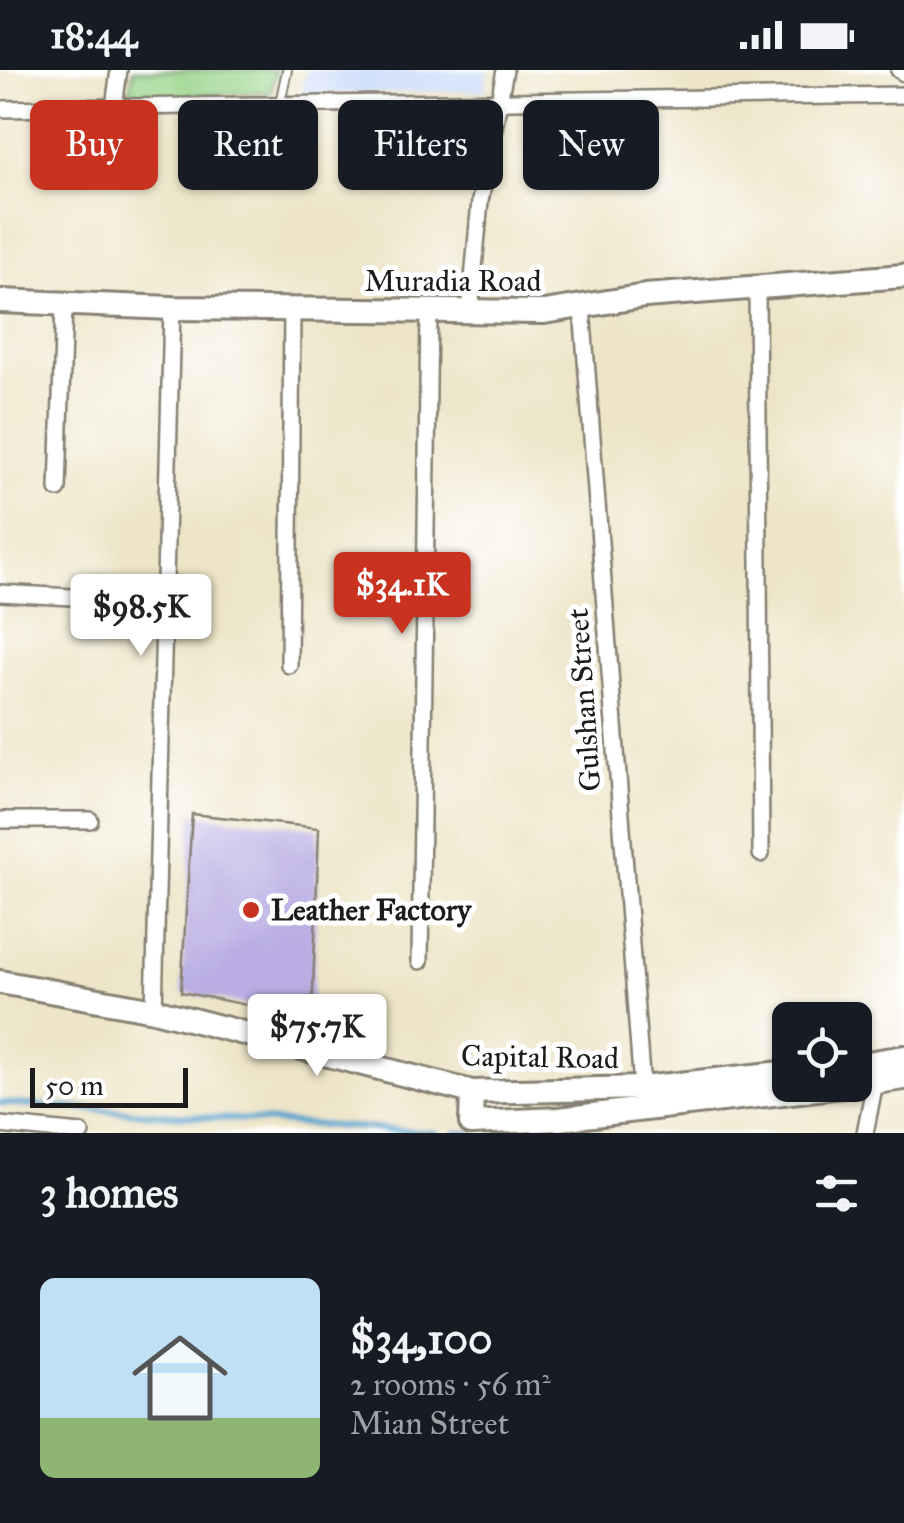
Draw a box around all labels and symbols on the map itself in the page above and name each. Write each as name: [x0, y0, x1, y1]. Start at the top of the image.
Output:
street label: Muradia Road: [365, 263, 541, 299]
pin: $34.1K: [321, 552, 483, 637]
pin: $98.5K: [60, 574, 222, 659]
street label: Gulshan Street: [560, 607, 608, 793]
place label: Leather Factory: [271, 892, 472, 928]
marker: Leather Factory: [240, 899, 262, 921]
pin: $75.7K: [236, 994, 398, 1079]
street label: Capital Road: [461, 1038, 619, 1076]
scale bar: [30, 1063, 188, 1108]

